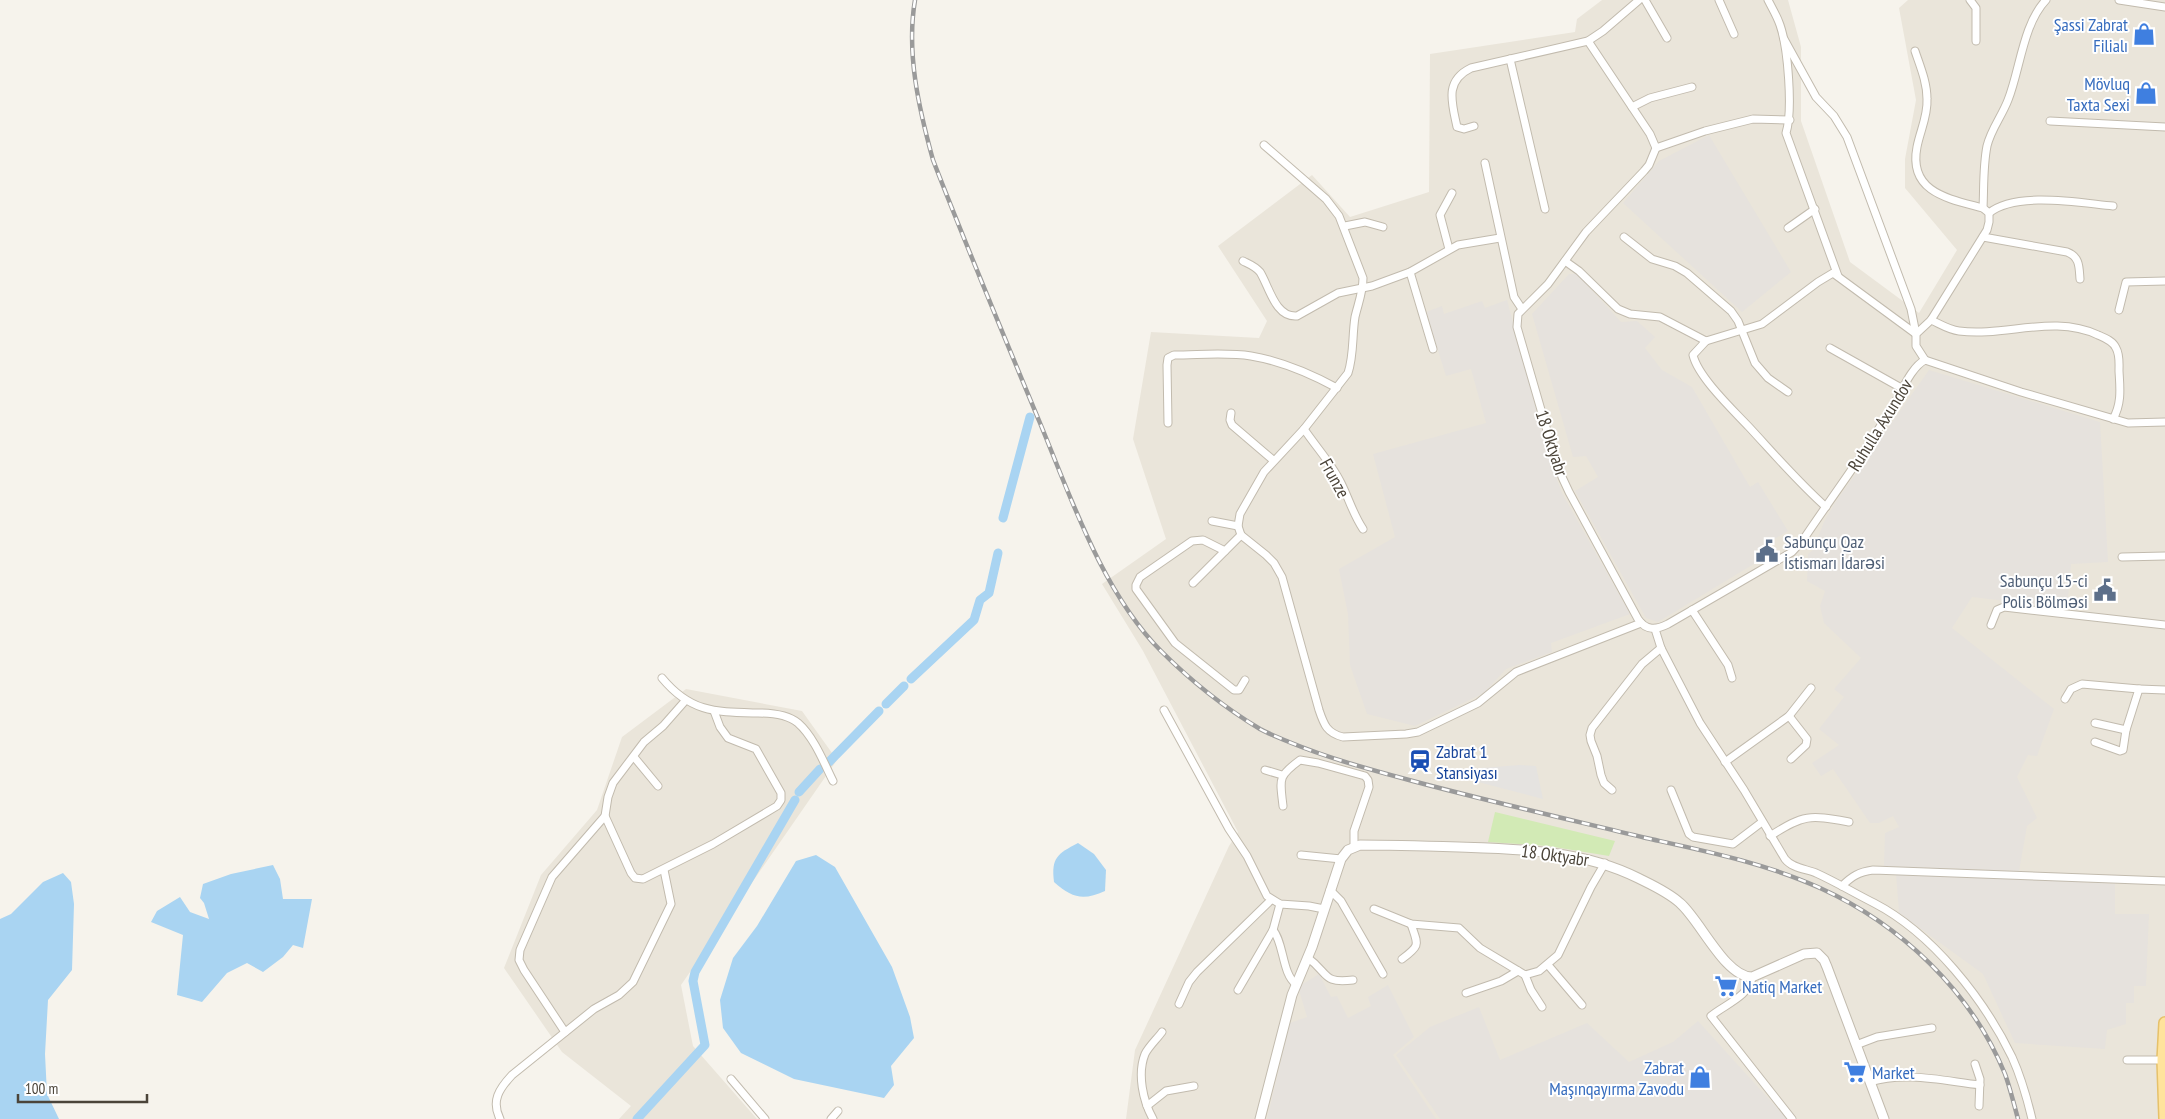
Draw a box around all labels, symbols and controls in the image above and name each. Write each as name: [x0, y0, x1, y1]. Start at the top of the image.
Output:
place label: Şassi Zabrat Filialı: [2054, 13, 2128, 57]
shop icon: Şassi Zabrat Filialı: [2131, 21, 2157, 47]
place label: Mövluq Taxta Sexi: [2067, 72, 2130, 116]
shop icon: Mövluq Taxta Sexi: [2133, 80, 2159, 106]
street label: Ruhulla Axundov: [1843, 375, 1917, 475]
street label: 18 Oktyabr: [1530, 407, 1574, 479]
street label: Frunze: [1315, 454, 1355, 502]
place label: Sabunçu Qaz İstismarı İdarəsi: [1784, 530, 1885, 574]
public building icon: Sabunçu Qaz İstismarı İdarəsi: [1754, 538, 1780, 564]
place label: Sabunçu 15-ci Polis Bölməsi: [2000, 569, 2088, 613]
public building icon: Sabunçu 15-ci Polis Bölməsi: [2092, 577, 2118, 603]
place label: Zabrat 1 Stansiyası: [1436, 740, 1498, 784]
station icon: Zabrat 1 Stansiyası: [1407, 748, 1433, 774]
street label: 18 Oktyabr: [1520, 839, 1591, 871]
supermarket icon: Natiq Market: [1713, 973, 1739, 999]
place label: Natiq Market: [1742, 975, 1822, 998]
place label: Zabrat Maşınqayırma Zavodu: [1549, 1056, 1684, 1100]
supermarket icon: Market: [1842, 1059, 1868, 1085]
place label: Market: [1872, 1061, 1915, 1084]
shop icon: Zabrat Maşınqayırma Zavodu: [1687, 1064, 1713, 1090]
scale bar: [18, 1072, 146, 1104]
text: 100 m: [25, 1079, 58, 1098]

